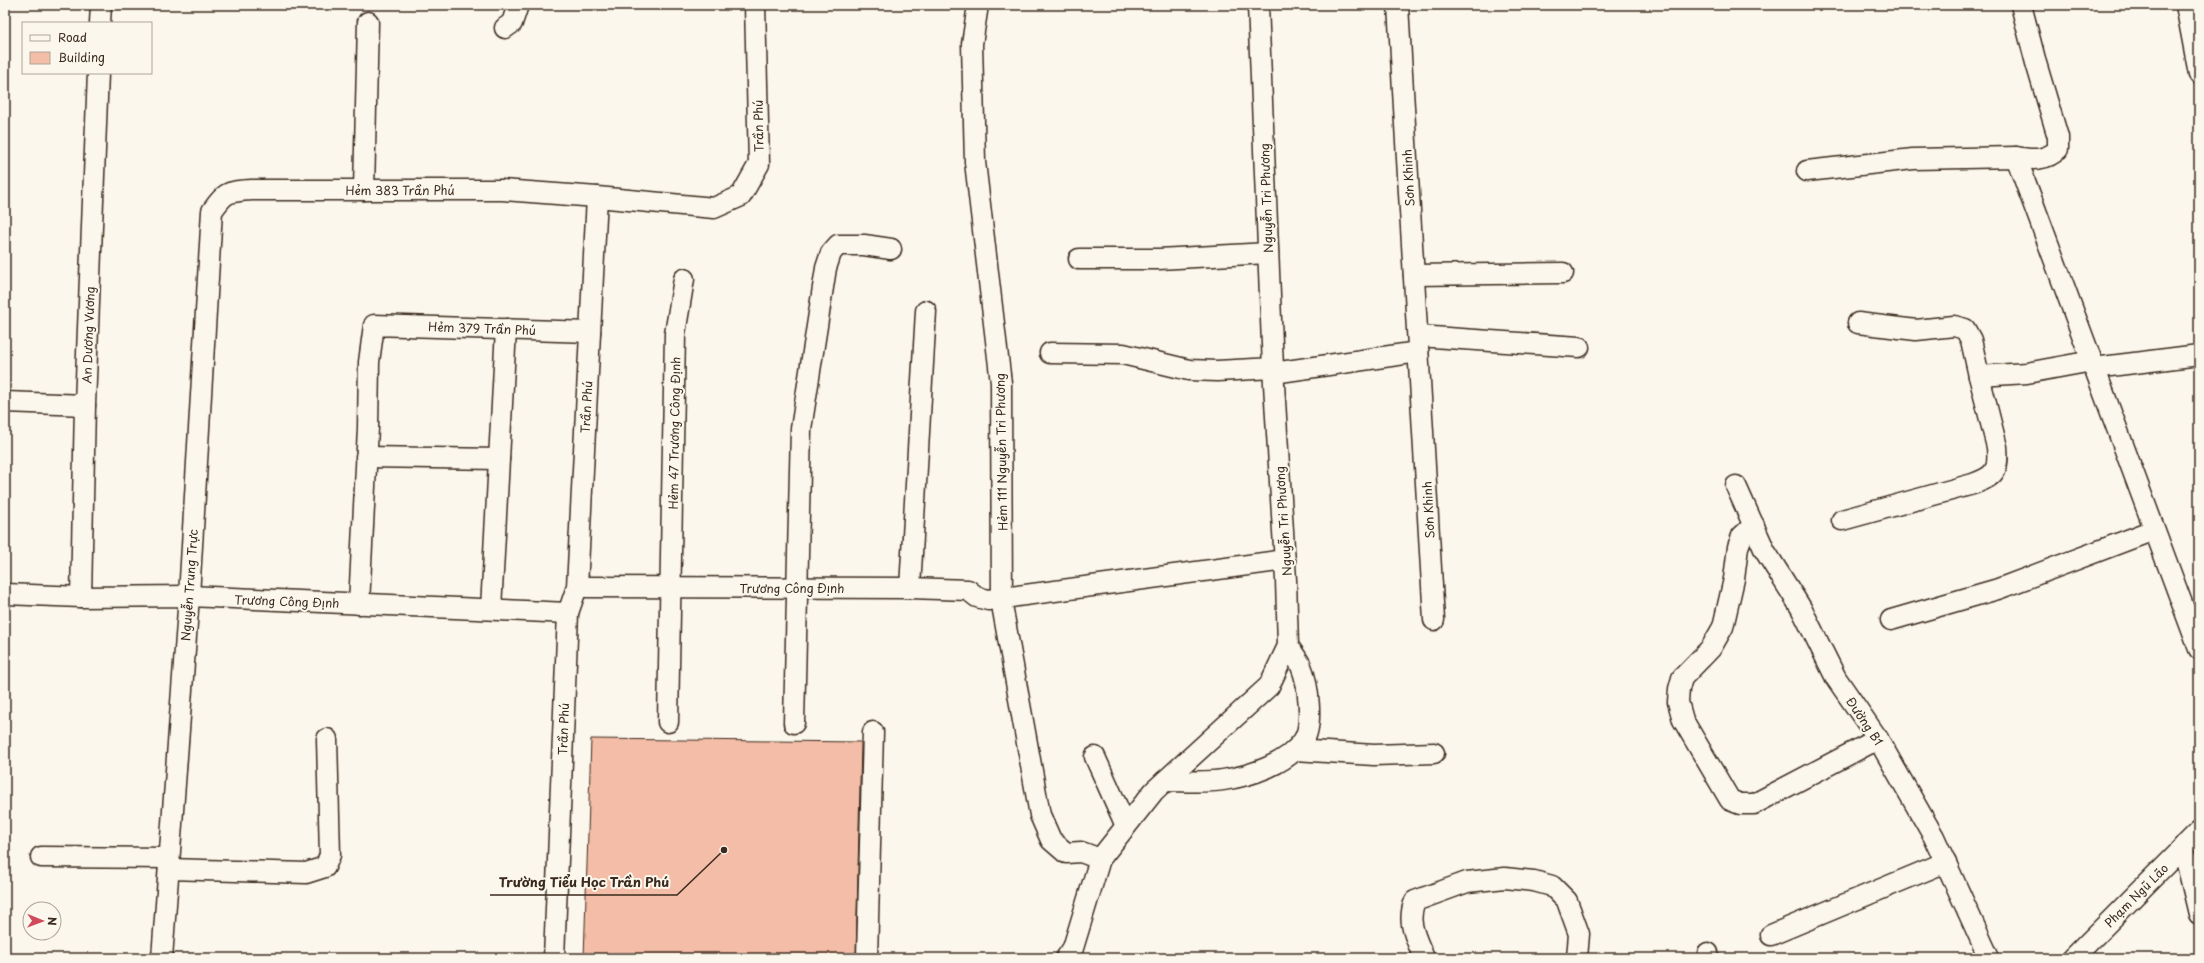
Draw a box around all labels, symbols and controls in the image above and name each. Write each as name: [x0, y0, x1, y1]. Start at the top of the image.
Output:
legend: [22, 22, 152, 74]
text: Road: [58, 28, 87, 46]
text: Building: [58, 48, 105, 66]
street label: Trần Phú: [749, 100, 767, 152]
street label: Nguyễn Tri Phương: [1255, 143, 1277, 253]
street label: Sơn Khinh: [1398, 149, 1418, 207]
street label: Hẻm 383 Trần Phú: [345, 181, 455, 199]
street label: An Dương Vương: [77, 286, 99, 384]
street label: Hẻm 379 Trần Phú: [428, 317, 536, 339]
street label: Hẻm 47 Trương Công Định: [664, 356, 684, 510]
street label: Hẻm 111 Nguyễn Tri Phương: [991, 373, 1011, 531]
street label: Trần Phú: [576, 380, 596, 434]
street label: Nguyễn Tri Phương: [1270, 466, 1296, 576]
street label: Sơn Khinh: [1418, 481, 1438, 539]
street label: Nguyễn Trung Trực: [176, 529, 202, 641]
street label: Trương Công Định: [739, 579, 845, 597]
street label: Trương Công Định: [234, 590, 340, 612]
street label: Đường B1: [1842, 693, 1888, 749]
street label: Trần Phú: [553, 703, 573, 755]
street label: Phạm Ngũ Lão: [2100, 859, 2172, 931]
callout: Trường Tiểu Học Trần Phú: [490, 870, 677, 895]
text: Trường Tiểu Học Trần Phú: [499, 872, 669, 891]
north arrow: [22, 901, 62, 941]
text: N: [44, 917, 61, 926]

